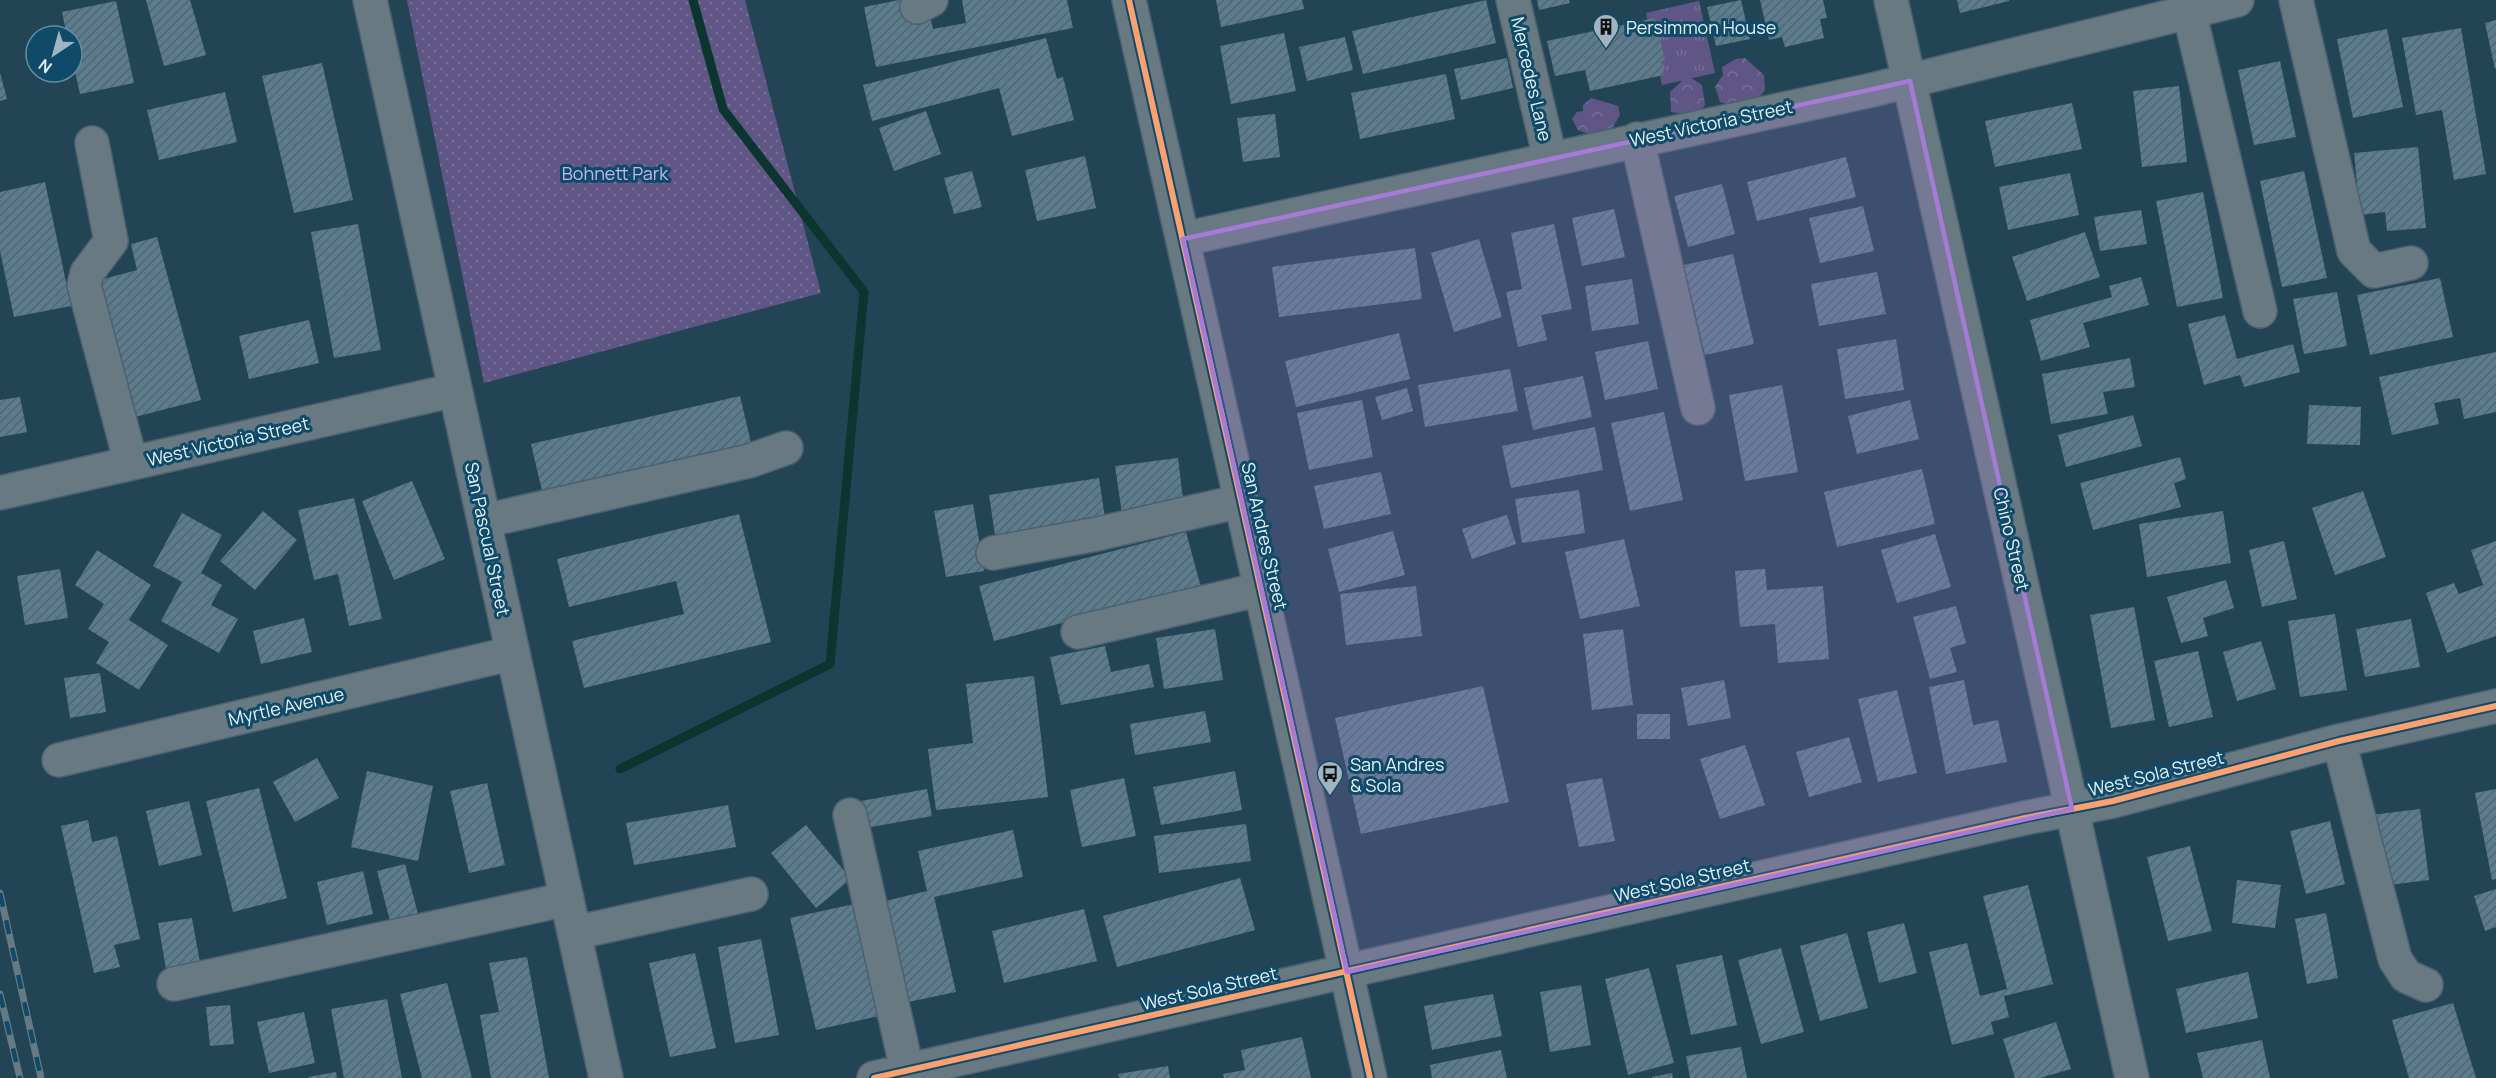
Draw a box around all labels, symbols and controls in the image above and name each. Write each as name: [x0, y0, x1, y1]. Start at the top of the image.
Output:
building icon: Persimmon House: [1591, 12, 1621, 50]
street label: Mercedes Lane: [1506, 15, 1558, 143]
place label: Persimmon House: [1626, 15, 1776, 39]
north arrow: [24, 24, 84, 84]
text: N: [34, 54, 56, 78]
street label: West Victoria Street: [1627, 94, 1795, 152]
park label: Bohnett Park: [562, 161, 669, 185]
street label: West Victoria Street: [144, 411, 312, 471]
street label: San Pascual Street: [460, 460, 516, 618]
street label: San Andres Street: [1236, 460, 1294, 612]
street label: Chino Street: [1988, 485, 2036, 593]
street label: Myrtle Avenue: [226, 681, 346, 731]
street label: West Sola Street: [2086, 745, 2226, 801]
place label: San Andres & Sola: [1350, 752, 1444, 797]
bus stop icon: San Andres & Sola: [1315, 759, 1345, 797]
street label: West Sola Street: [1612, 853, 1752, 907]
street label: West Sola Street: [1139, 961, 1279, 1015]

